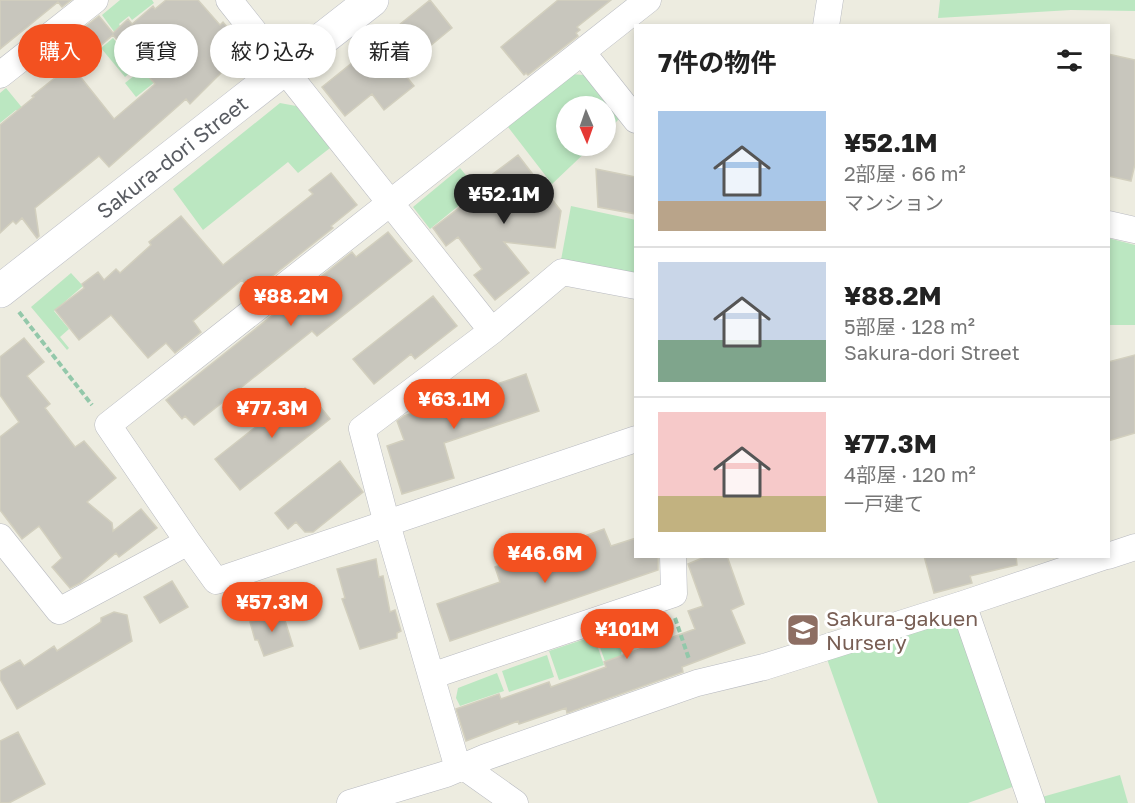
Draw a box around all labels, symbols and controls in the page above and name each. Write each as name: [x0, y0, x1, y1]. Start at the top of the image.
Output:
chip: 購入: [18, 24, 102, 78]
chip: 賃貸: [114, 24, 198, 78]
chip: 絞り込み: [210, 24, 336, 78]
chip: 新着: [348, 24, 432, 78]
icon: filters: [1053, 44, 1086, 77]
text: 7件の物件: [658, 47, 776, 78]
street label: Sakura-dori Street: [91, 90, 253, 224]
north arrow: [556, 96, 616, 156]
map controls: [556, 96, 616, 156]
text: ¥52.1M: [844, 127, 938, 158]
icon: home: [706, 135, 778, 207]
text: 2部屋 · 66 m²: [844, 161, 966, 185]
pin: ¥52.1M: [455, 174, 553, 225]
text: ¥52.1M: [468, 181, 540, 205]
text: マンション: [844, 190, 944, 214]
pin: ¥88.2M: [242, 276, 340, 327]
text: ¥88.2M: [844, 280, 942, 311]
text: ¥88.2M: [253, 283, 329, 307]
icon: home: [706, 286, 778, 358]
text: 5部屋 · 128 m²: [844, 314, 975, 338]
text: Sakura-dori Street: [844, 340, 1020, 364]
pin: ¥63.1M: [405, 379, 503, 430]
text: ¥63.1M: [418, 386, 490, 410]
pin: ¥77.3M: [223, 388, 321, 439]
text: ¥77.3M: [236, 395, 308, 419]
text: ¥77.3M: [844, 428, 937, 459]
icon: home: [706, 436, 778, 508]
text: 4部屋 · 120 m²: [844, 462, 976, 486]
text: 一戸建て: [844, 491, 924, 515]
pin: ¥46.6M: [496, 533, 594, 584]
text: ¥46.6M: [507, 540, 583, 564]
pin: ¥57.3M: [223, 582, 321, 633]
text: ¥57.3M: [236, 589, 308, 613]
place label: Sakura-gakuen Nursery: [826, 605, 978, 655]
pin: ¥101M: [585, 609, 669, 660]
school or university icon: Sakura-gakuen Nursery: [785, 612, 821, 648]
text: ¥101M: [595, 616, 659, 640]

